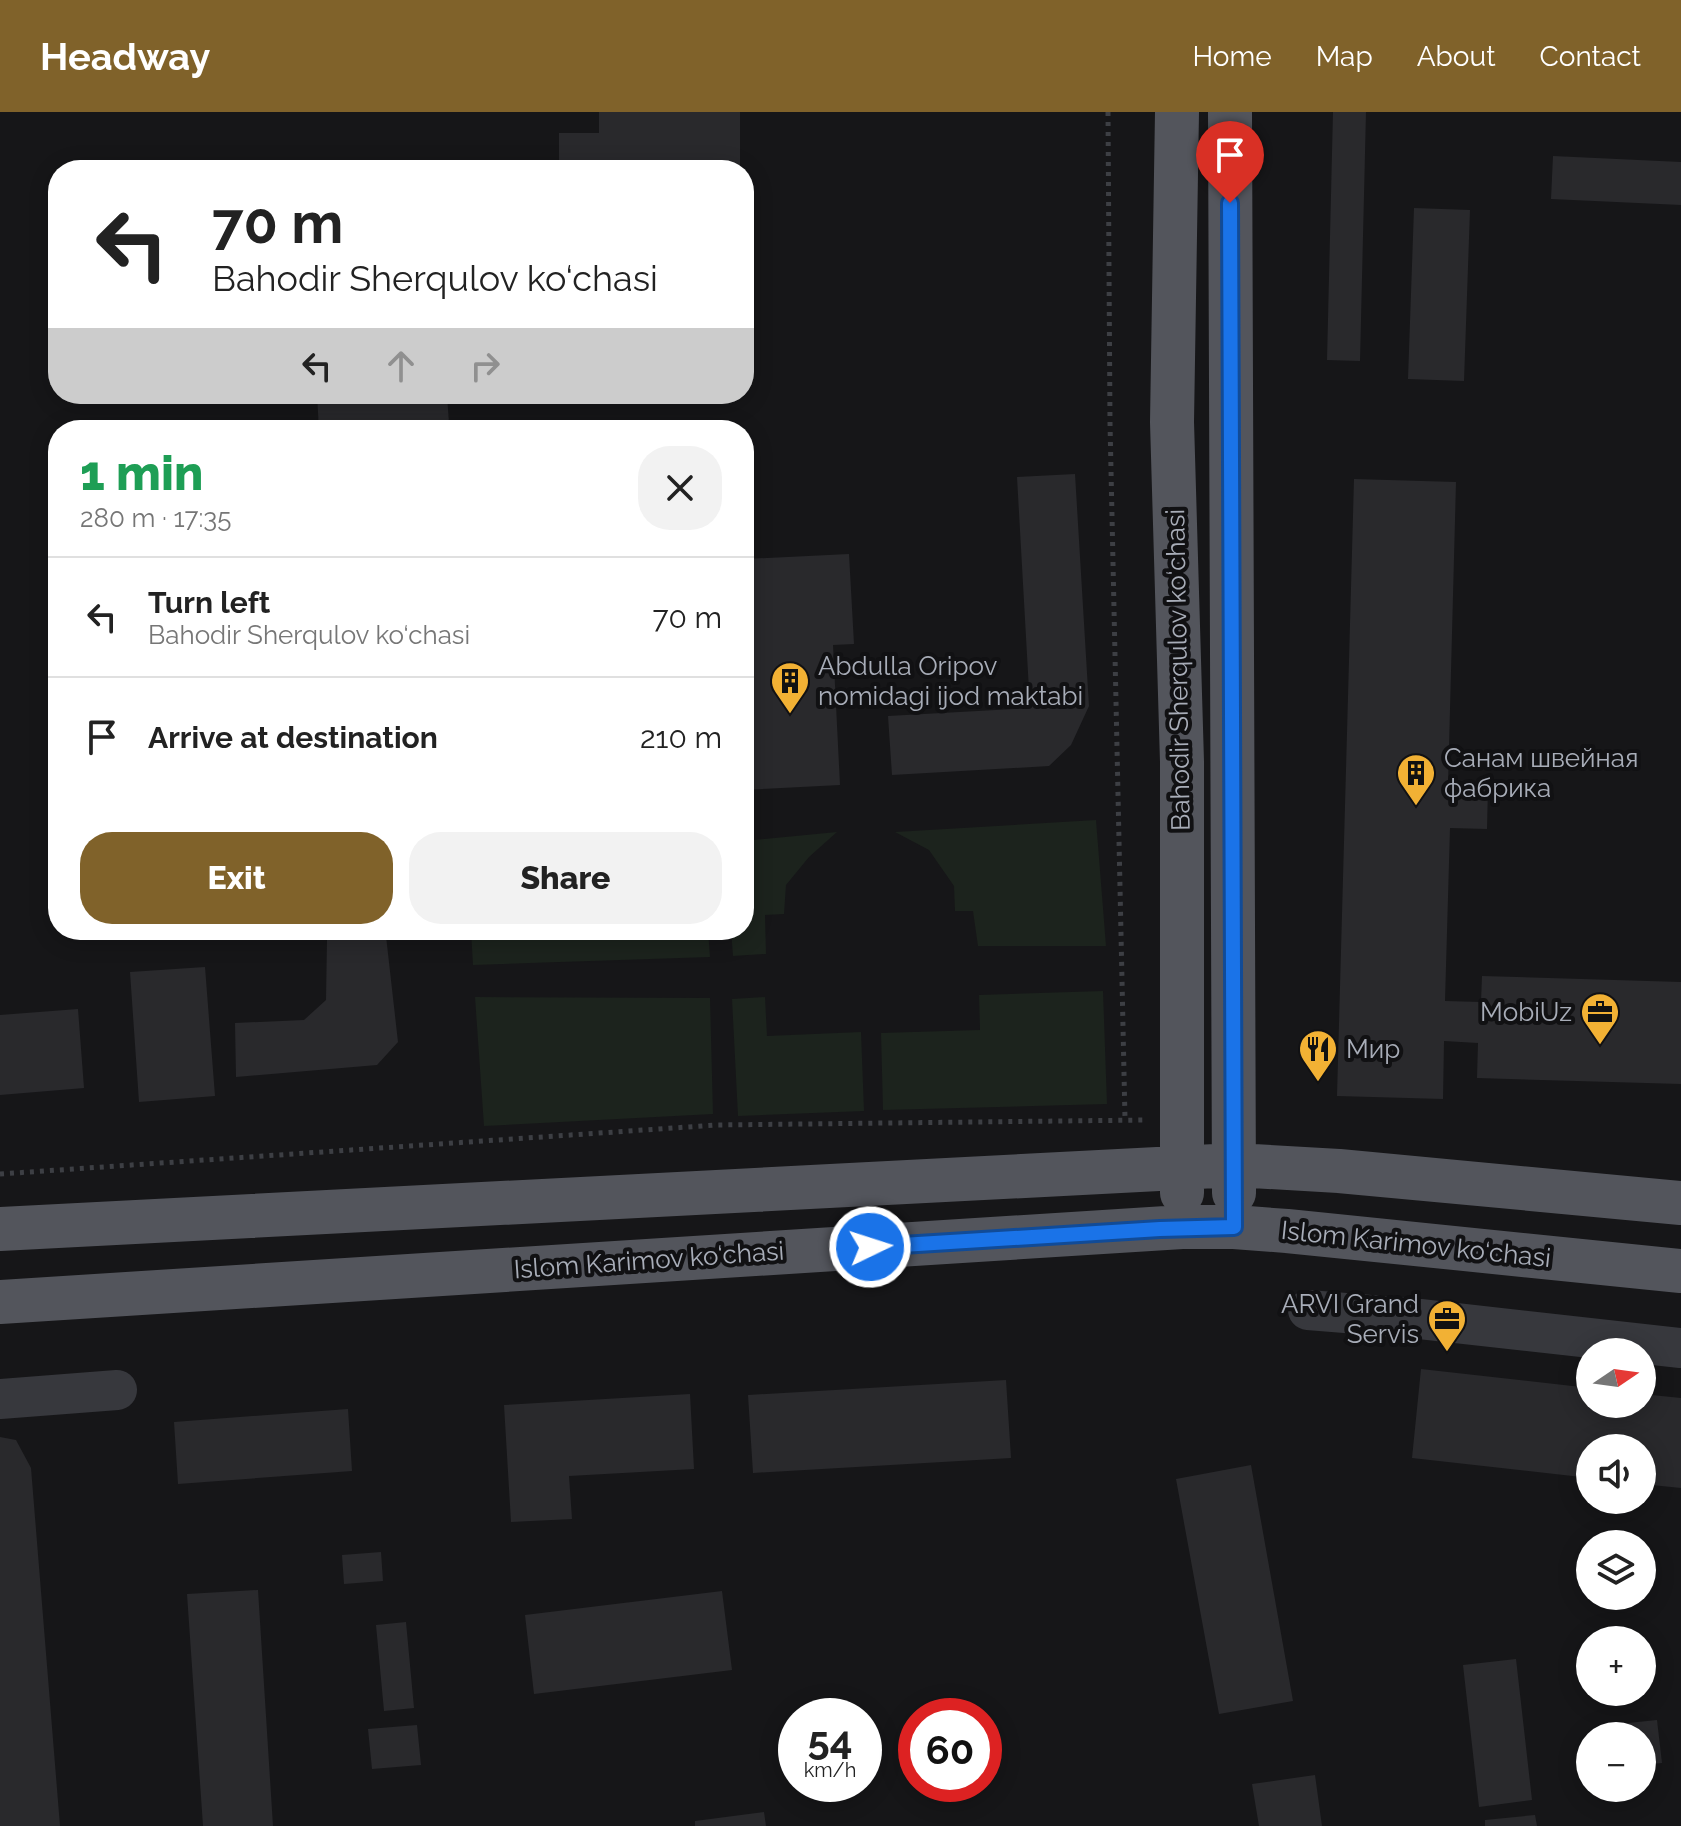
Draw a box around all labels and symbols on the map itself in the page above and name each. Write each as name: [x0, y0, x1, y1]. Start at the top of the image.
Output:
pin: [1196, 121, 1264, 203]
street label: Bahodir Sherqulov ko‘chasi: [1160, 509, 1196, 831]
place label: Abdulla Oripov nomidagi ijod maktabi: [818, 651, 1083, 711]
building icon: Abdulla Oripov nomidagi ijod maktabi: [769, 660, 811, 715]
place label: Санам швейная фабрика: [1444, 743, 1638, 803]
building icon: Санам швейная фабрика: [1395, 752, 1437, 807]
office icon: MobiUz: [1579, 991, 1621, 1046]
place label: MobiUz: [1480, 997, 1572, 1027]
restaurant icon: Мир: [1297, 1028, 1339, 1083]
place label: Мир: [1346, 1034, 1400, 1064]
position arrow: [828, 1205, 912, 1289]
street label: Islom Karimov ko‘chasi: [1280, 1215, 1552, 1273]
street label: Islom Karimov ko‘chasi: [513, 1236, 785, 1284]
place label: ARVI Grand Servis: [1281, 1289, 1419, 1349]
office icon: ARVI Grand Servis: [1426, 1298, 1468, 1353]
north arrow: [1576, 1338, 1656, 1418]
speed limit sign: 60: [898, 1698, 1002, 1802]

